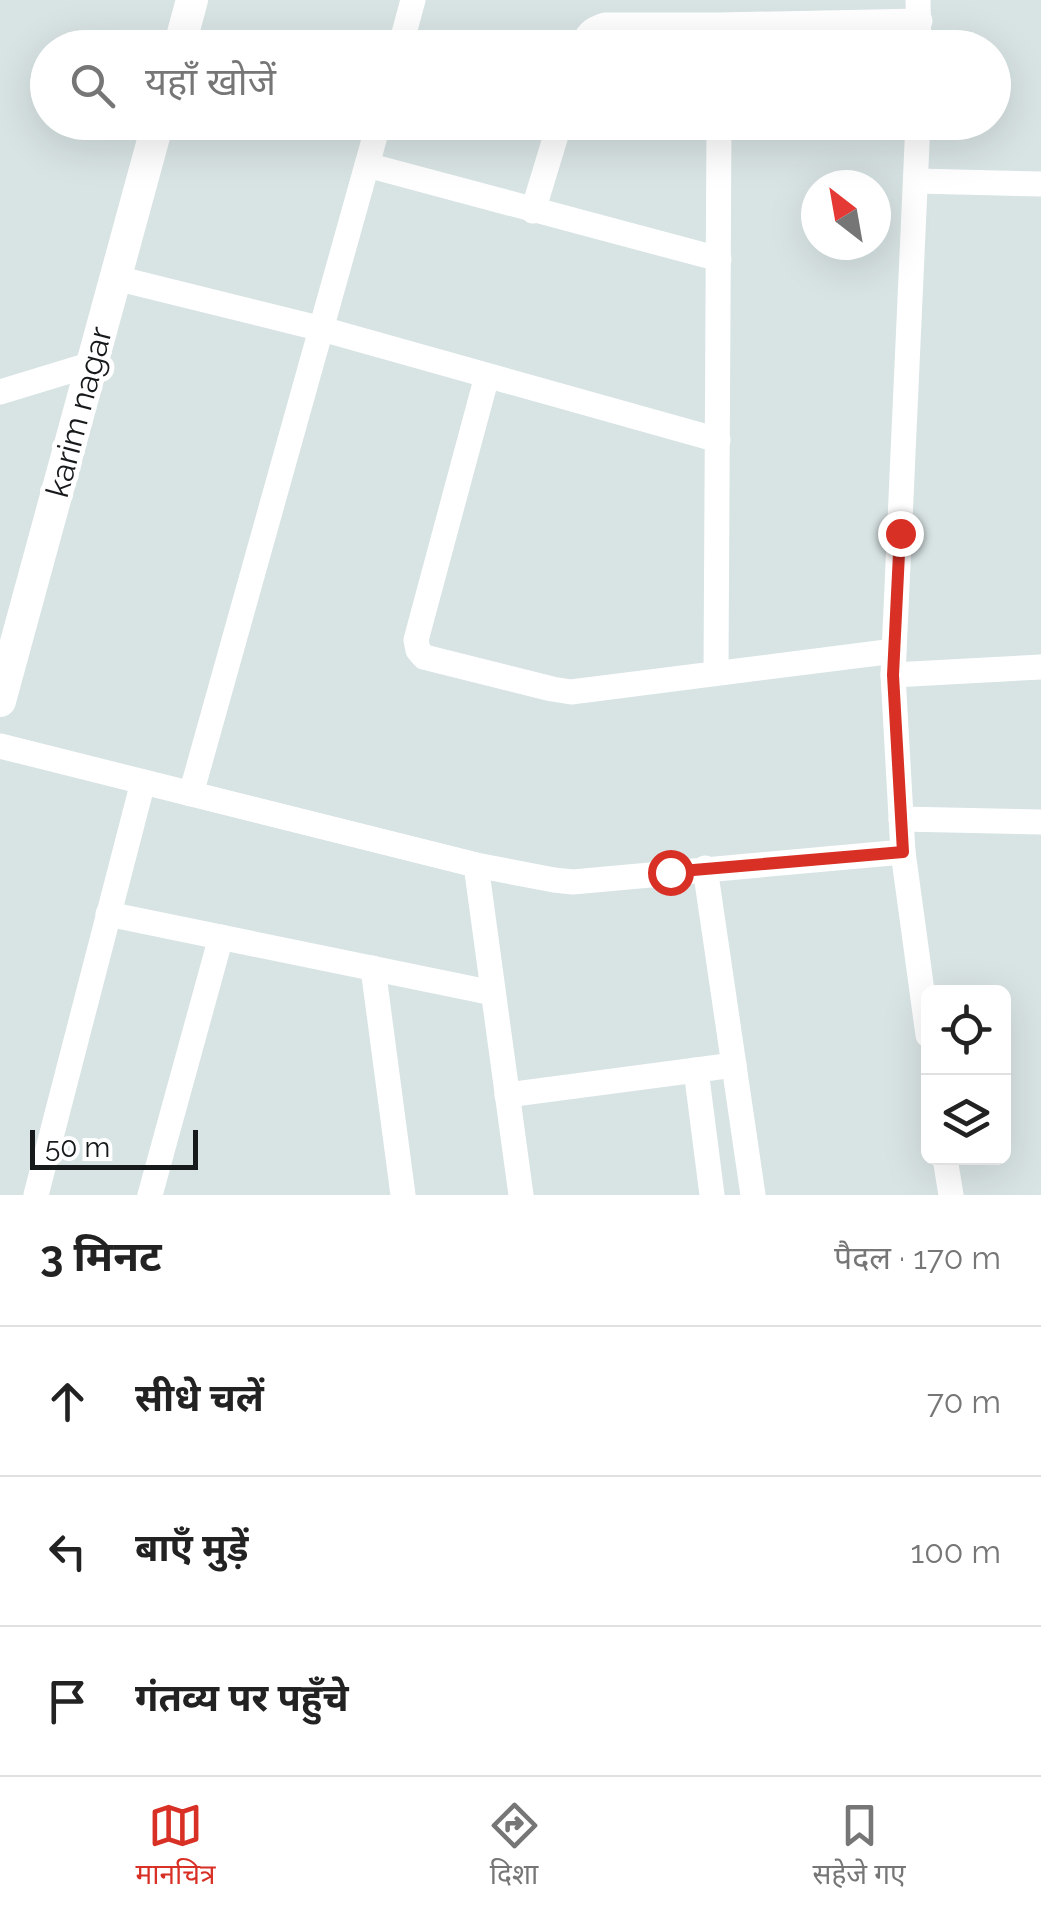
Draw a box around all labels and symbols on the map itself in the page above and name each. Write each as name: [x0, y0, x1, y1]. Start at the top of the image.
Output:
north arrow: [801, 170, 891, 260]
street label: karim nagar: [38, 323, 119, 501]
route end: [878, 511, 924, 557]
route start: [648, 850, 694, 896]
scale bar: [30, 1125, 198, 1170]

